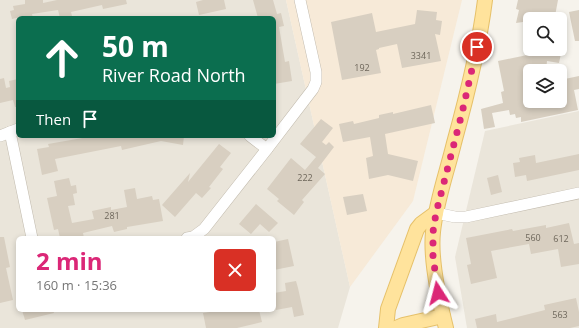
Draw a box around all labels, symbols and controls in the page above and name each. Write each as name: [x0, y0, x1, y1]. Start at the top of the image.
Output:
map controls: [523, 12, 567, 108]
button: search: [523, 12, 567, 56]
text: 50 m: [102, 27, 169, 65]
pin: [460, 30, 494, 64]
icon: ahead: [36, 32, 88, 84]
icon: arrive: [466, 36, 488, 58]
house number: 3341: [411, 49, 431, 62]
house number: 192: [354, 61, 370, 74]
text: River Road North: [102, 63, 246, 87]
button: layers: [523, 64, 567, 108]
icon: arrive: [79, 108, 101, 130]
text: Then: [36, 109, 71, 129]
house number: 222: [297, 171, 313, 184]
house number: 281: [104, 209, 120, 222]
house number: 560: [525, 231, 541, 244]
house number: 612: [553, 232, 569, 245]
text: 2 min: [36, 244, 103, 277]
button: close: [214, 249, 256, 291]
position arrow: [417, 272, 459, 314]
text: 160 m · 15:36: [36, 276, 117, 294]
house number: 563: [552, 308, 568, 321]

